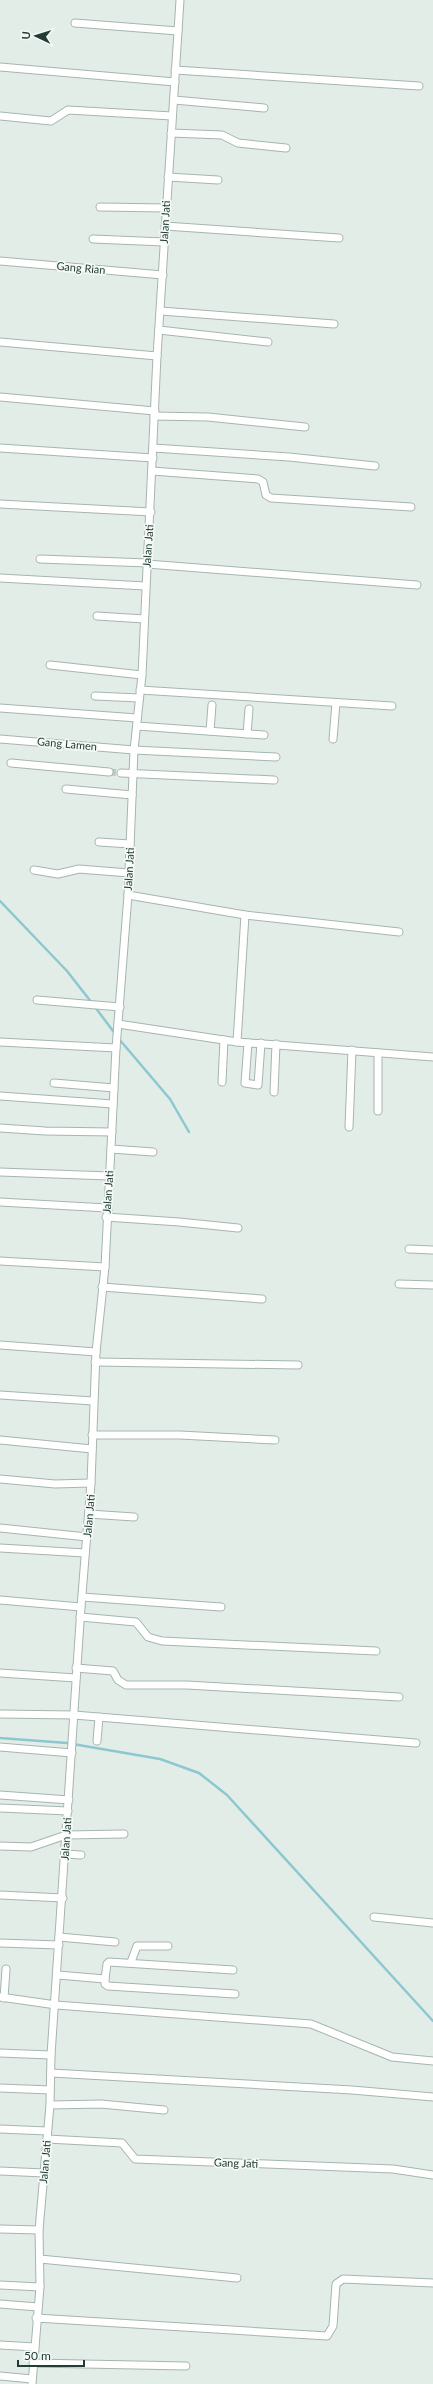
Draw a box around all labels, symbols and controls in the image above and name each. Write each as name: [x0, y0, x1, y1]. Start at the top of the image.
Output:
north arrow: [16, 16, 56, 56]
text: U: [19, 31, 32, 40]
street label: Jalan Jati: [157, 200, 172, 244]
street label: Gang Rian: [56, 259, 106, 276]
street label: Jalan Jati: [140, 524, 156, 568]
street label: Gang Lamen: [36, 734, 98, 753]
street label: Jalan Jati: [121, 847, 136, 891]
street label: Jalan Jati: [100, 1170, 116, 1214]
street label: Jalan Jati: [80, 1494, 97, 1538]
street label: Jalan Jati: [58, 1817, 74, 1861]
street label: Jalan Jati: [36, 2140, 53, 2184]
street label: Gang Jati: [214, 2155, 259, 2170]
scale bar: [18, 2342, 84, 2368]
text: 50 m: [24, 2348, 51, 2363]

